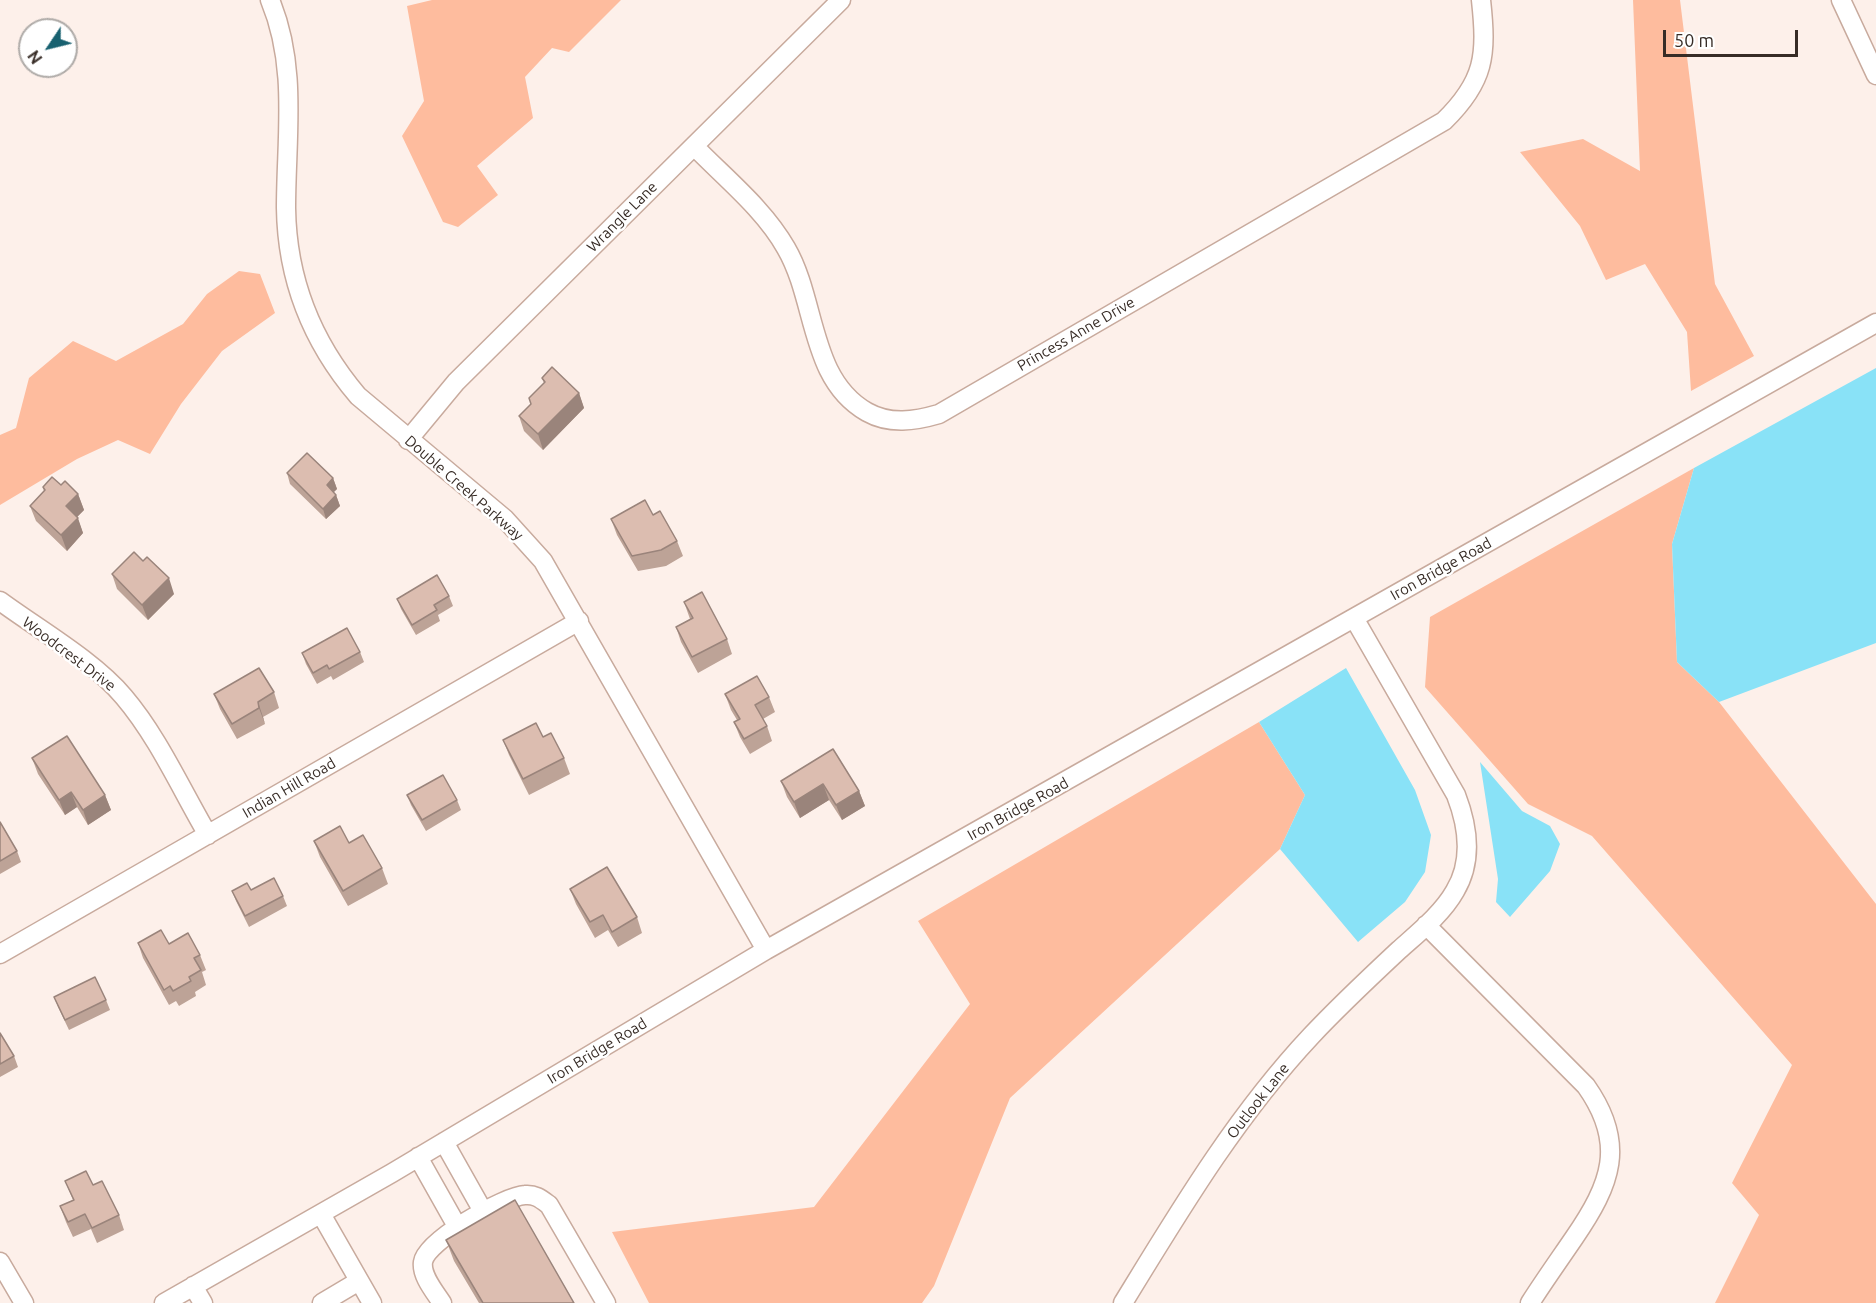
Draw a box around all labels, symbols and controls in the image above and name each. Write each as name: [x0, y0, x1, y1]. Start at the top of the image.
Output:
north arrow: [18, 18, 78, 78]
scale bar: [1666, 18, 1801, 56]
text: 50 m: [1674, 30, 1714, 50]
text: N: [24, 47, 46, 67]
street label: Wrangle Lane: [583, 178, 661, 256]
street label: Princess Anne Drive: [1014, 293, 1138, 375]
street label: Double Creek Parkway: [401, 432, 527, 544]
street label: Iron Bridge Road: [1387, 534, 1495, 604]
street label: Woodcrest Drive: [19, 613, 119, 695]
street label: Indian Hill Road: [239, 754, 339, 822]
street label: Iron Bridge Road: [964, 774, 1072, 844]
street label: Iron Bridge Road: [544, 1014, 650, 1088]
street label: Outlook Lane: [1223, 1060, 1293, 1142]

